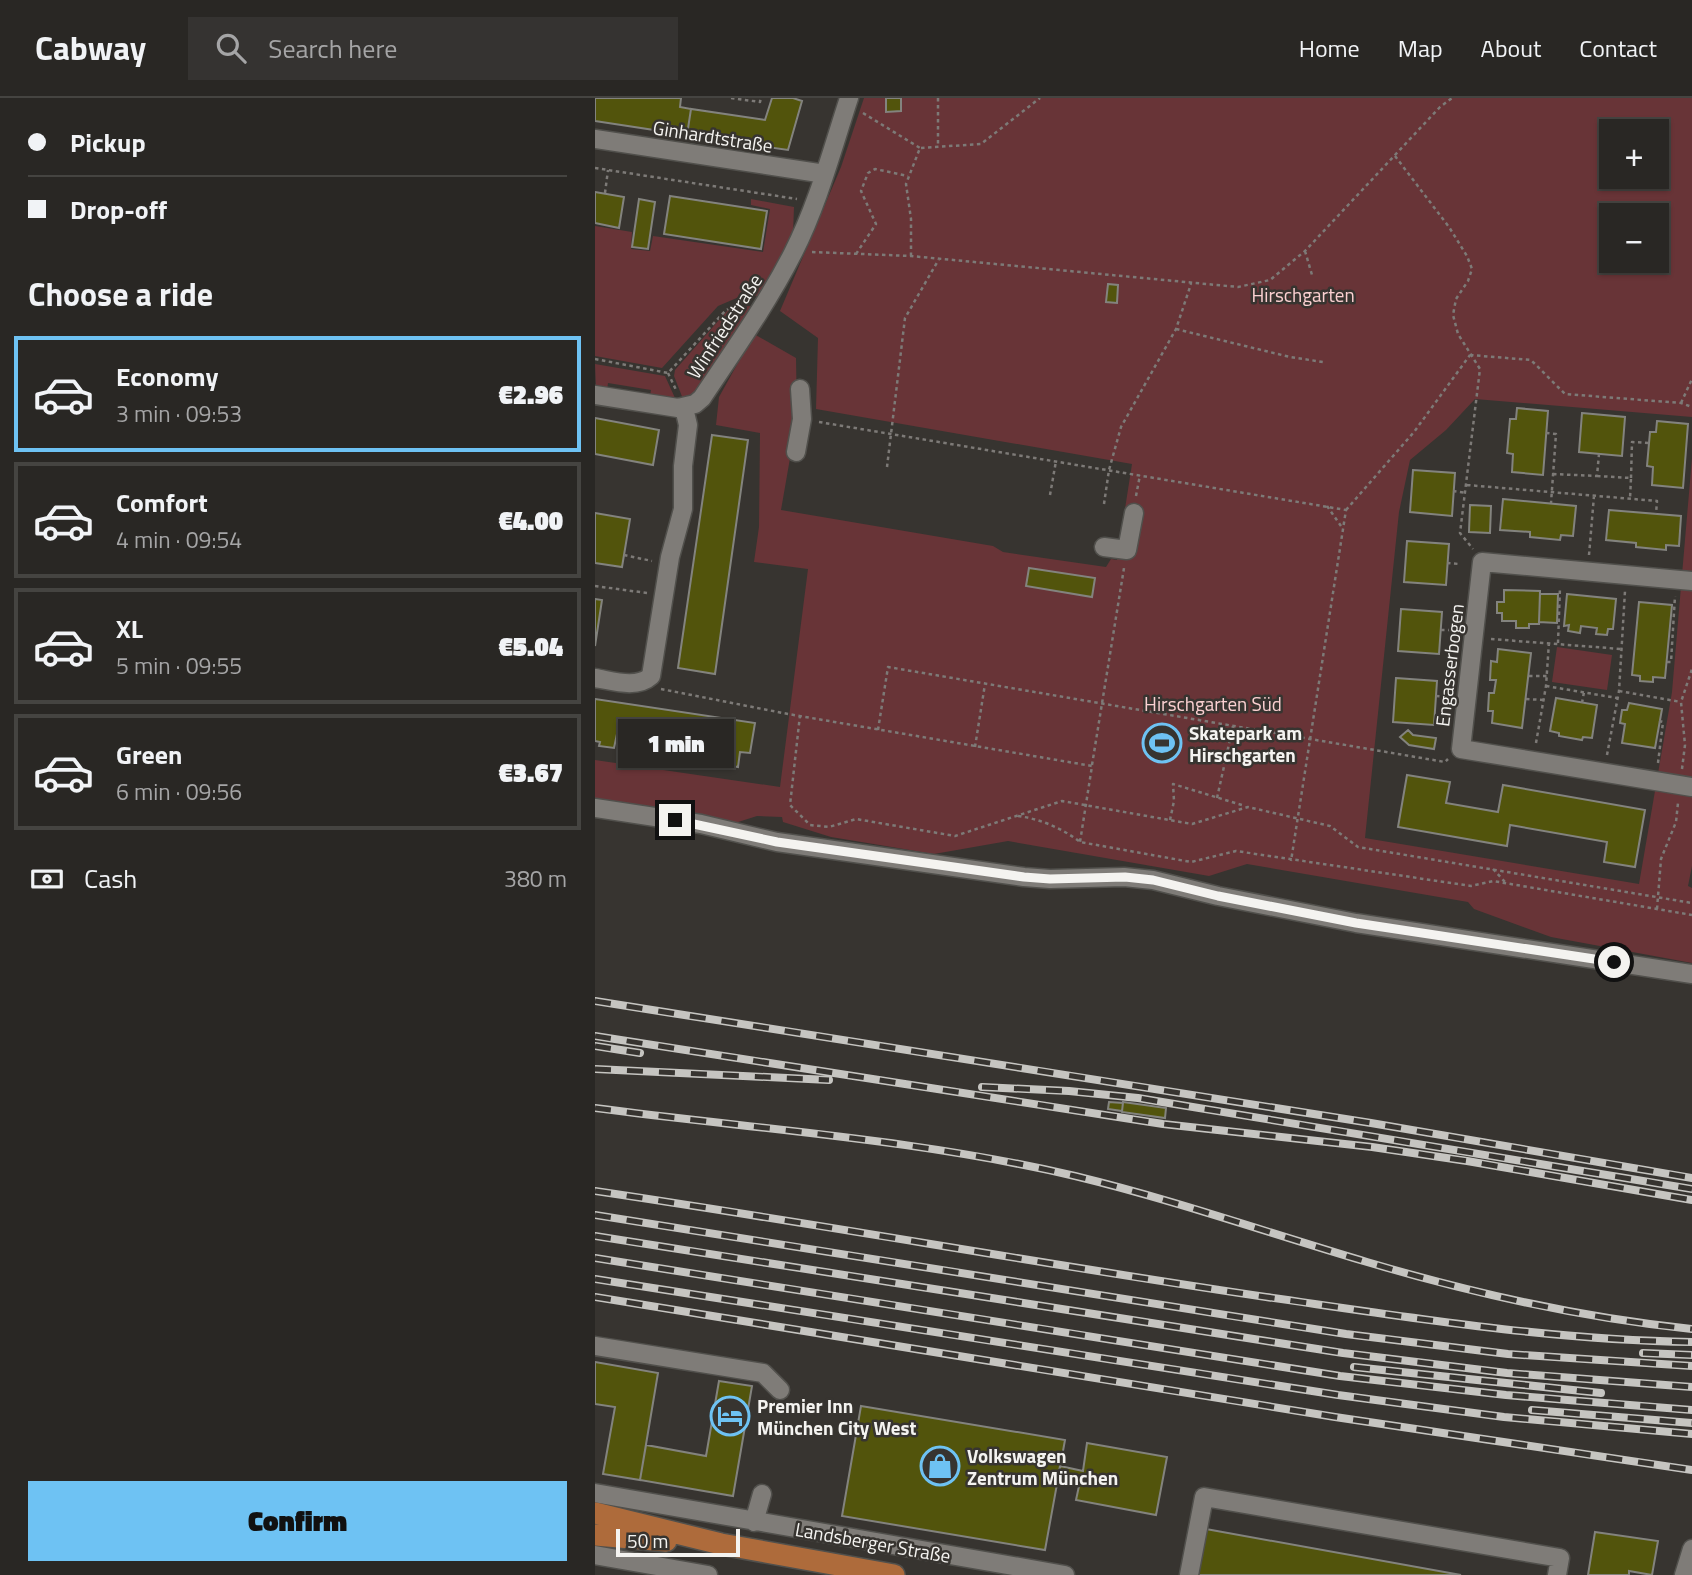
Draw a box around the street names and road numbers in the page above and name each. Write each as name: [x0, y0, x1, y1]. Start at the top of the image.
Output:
street label: Ginhardtstraße: [651, 112, 775, 160]
street label: Winfriedstraße: [679, 268, 769, 384]
street label: Engasserbogen: [1427, 602, 1471, 728]
street label: Landsberger Straße: [793, 1514, 953, 1570]

